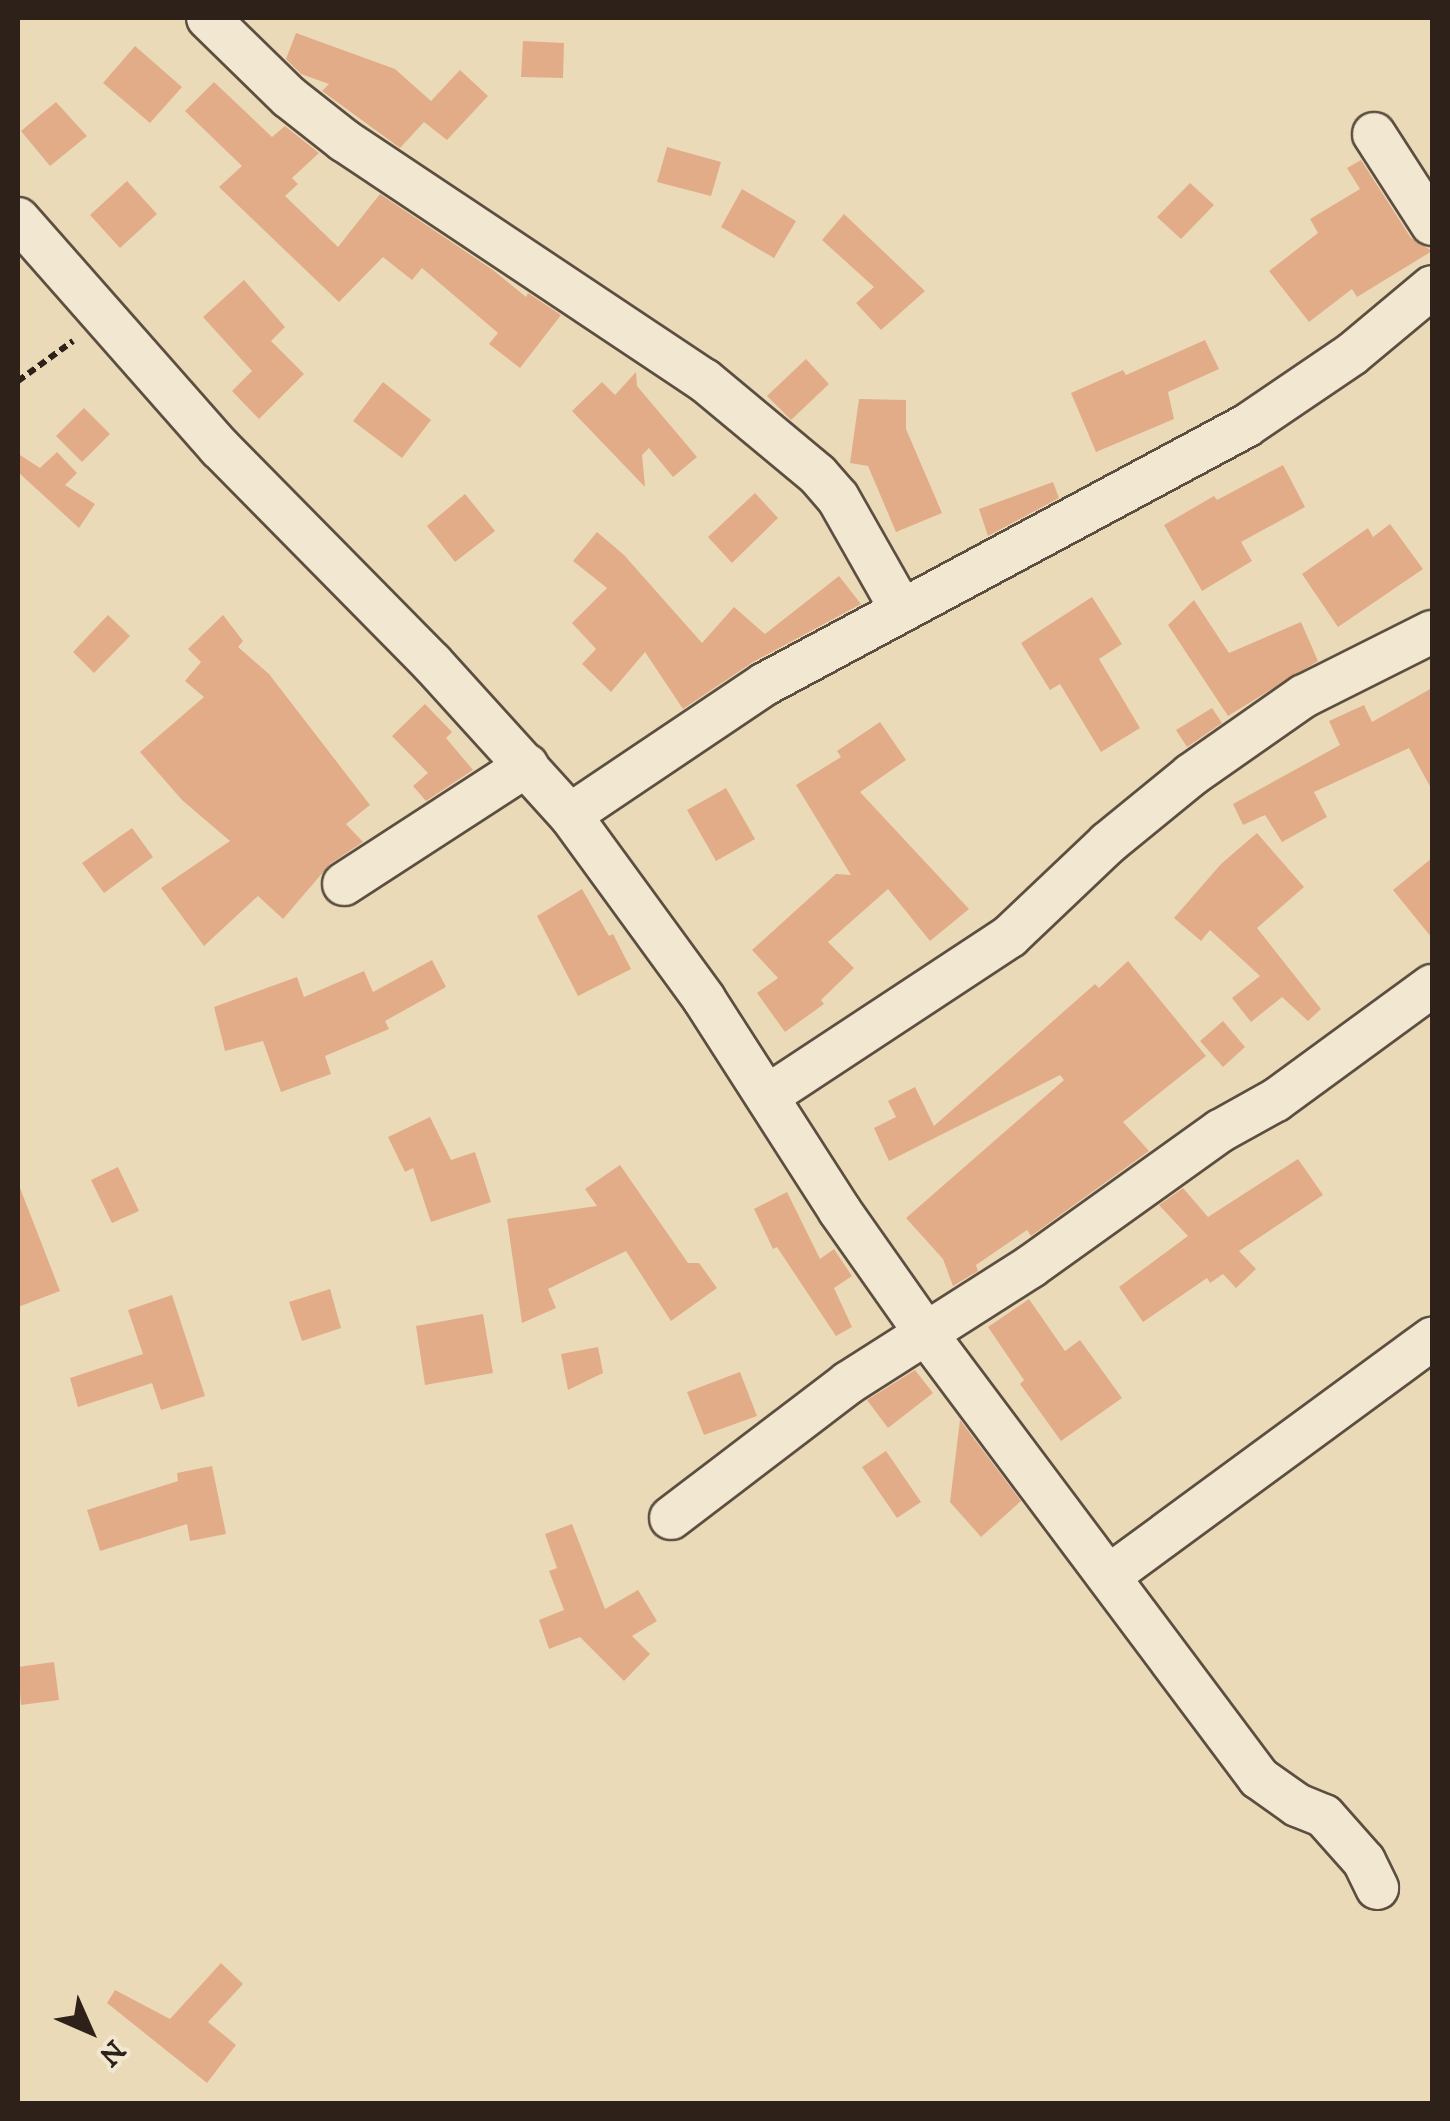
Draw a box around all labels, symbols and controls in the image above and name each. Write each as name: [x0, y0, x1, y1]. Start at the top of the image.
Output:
north arrow: [40, 1981, 140, 2081]
text: N: [91, 2032, 132, 2073]

